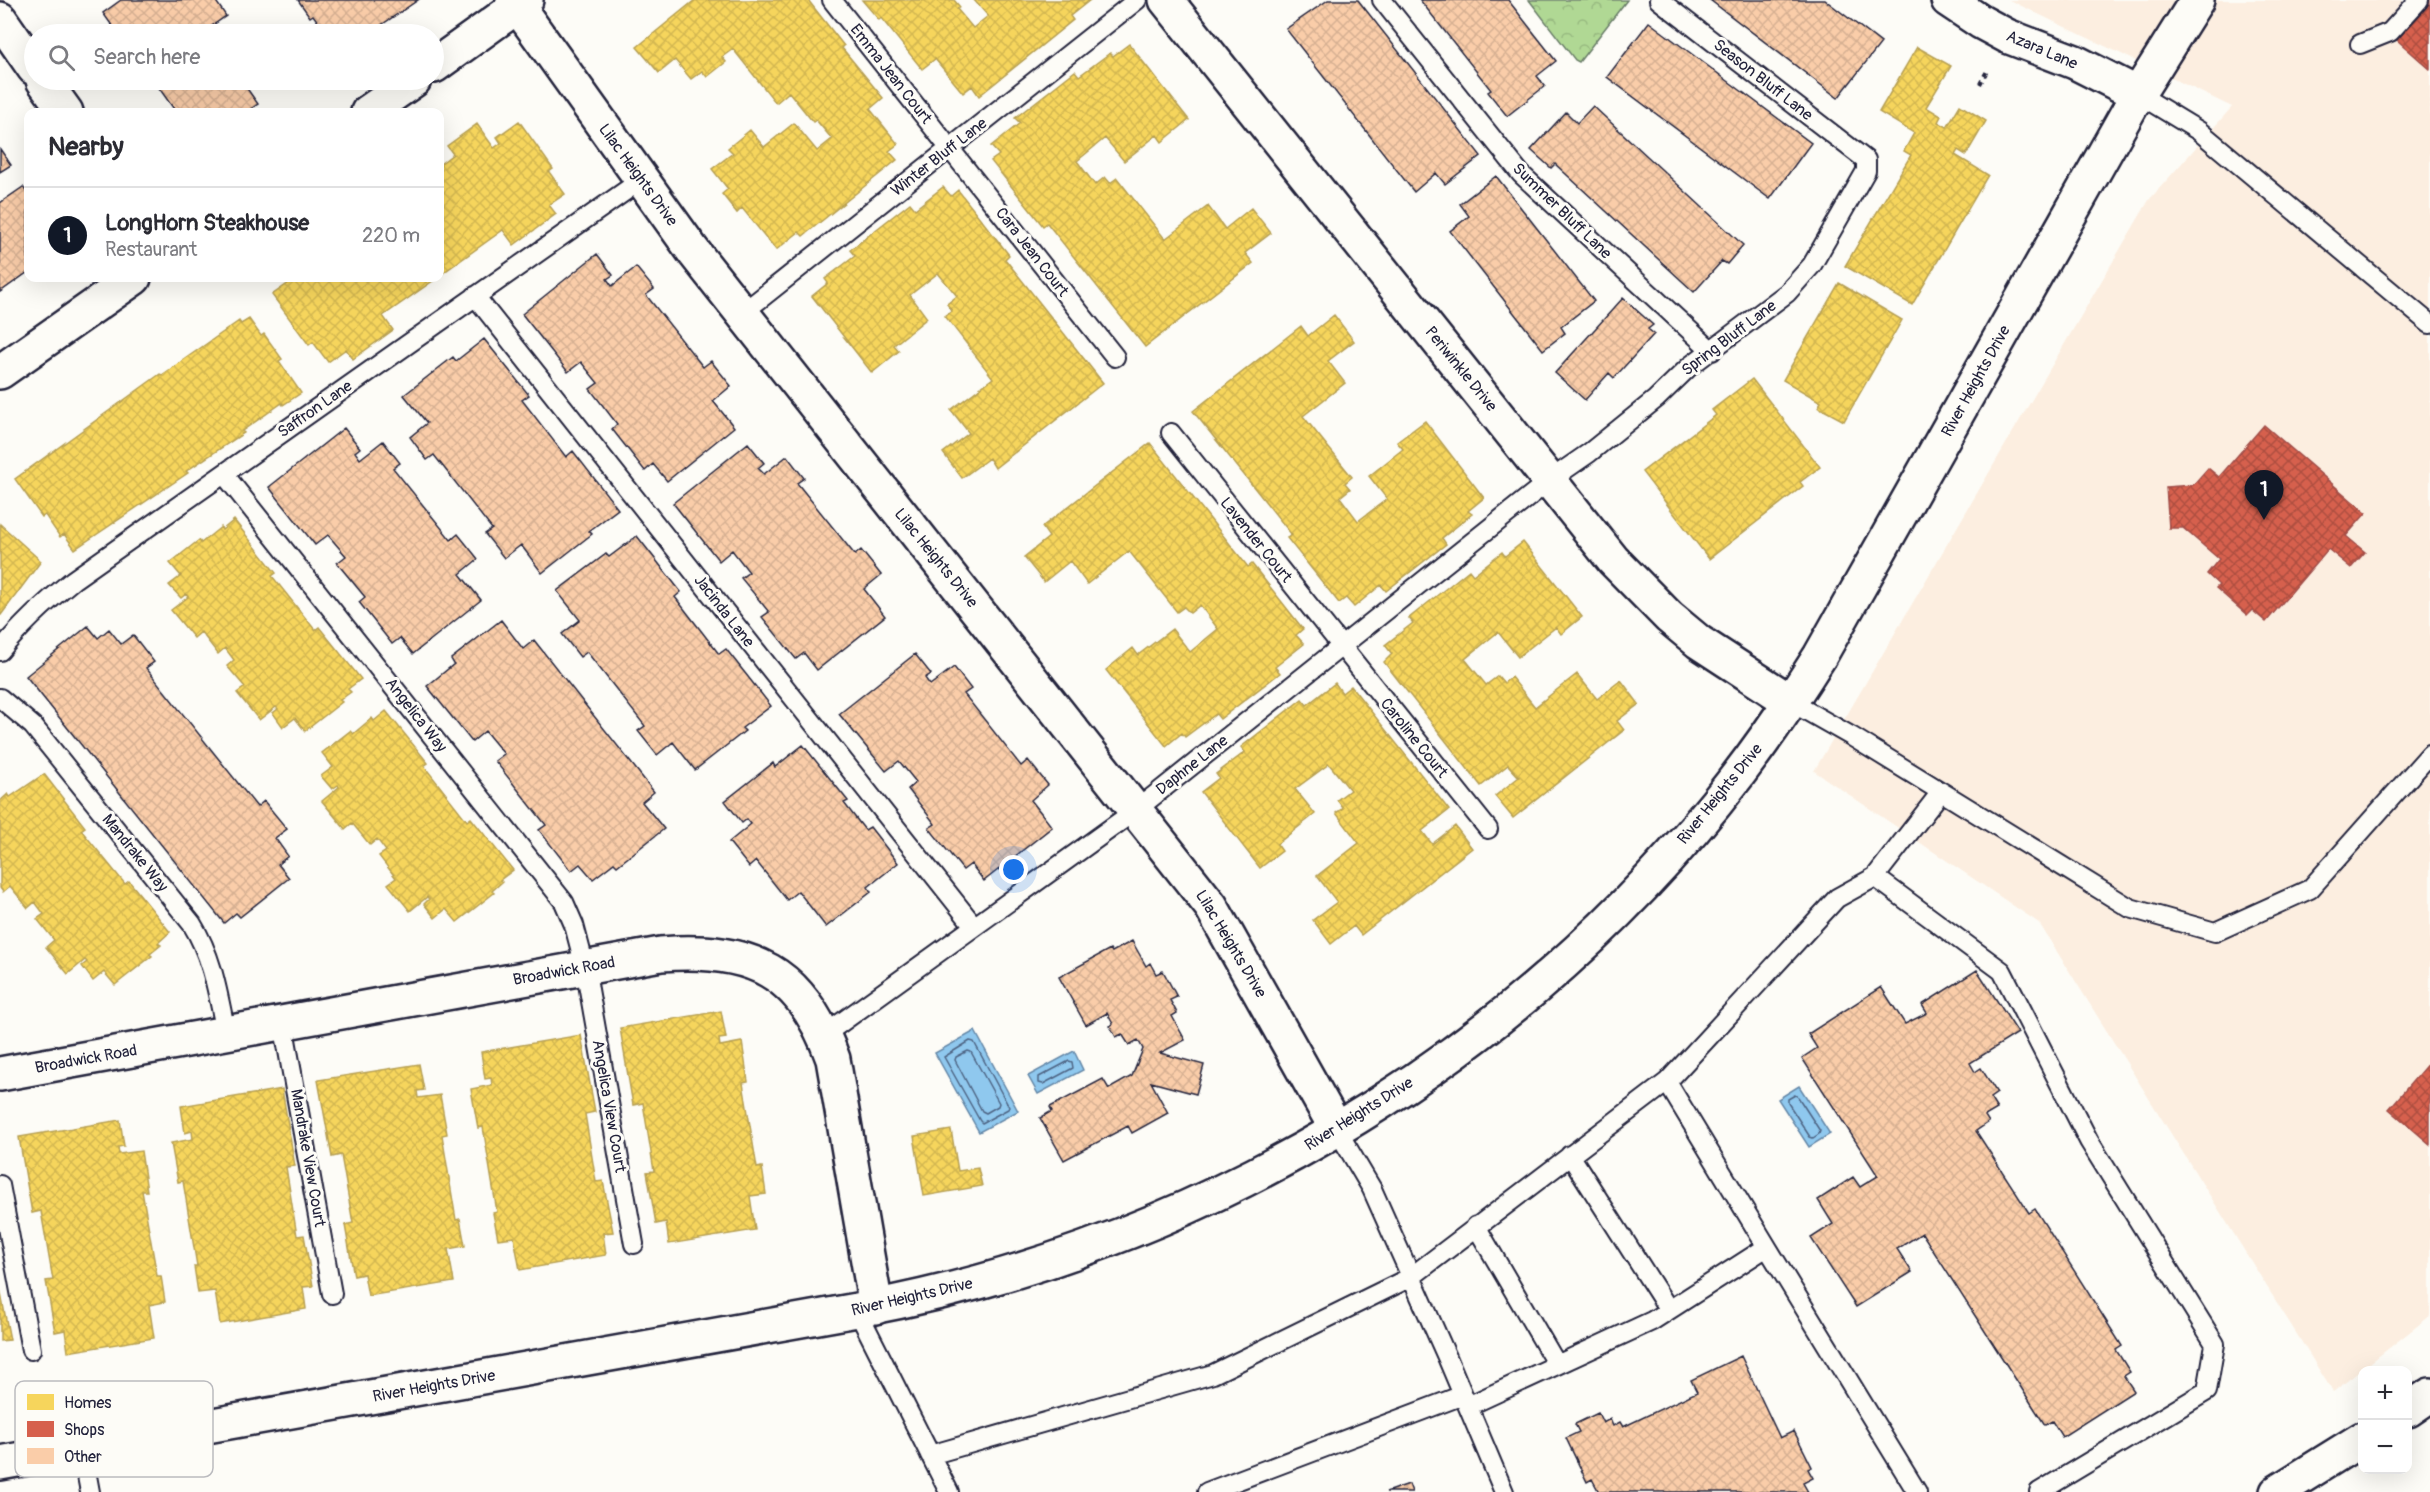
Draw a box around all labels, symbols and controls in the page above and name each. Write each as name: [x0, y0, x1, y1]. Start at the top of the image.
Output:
street label: Emma Jean Court: [846, 20, 937, 128]
search box: [24, 24, 444, 90]
street label: Azara Lane: [2003, 26, 2081, 74]
street label: Season Bluff Lane: [1709, 35, 1817, 125]
icon: search: [45, 41, 78, 74]
text: Search here: [93, 43, 200, 71]
street label: Winter Bluff Lane: [887, 113, 991, 201]
street label: Lilac Heights Drive: [594, 120, 682, 230]
text: Nearby: [48, 131, 124, 163]
street label: Summer Bluff Lane: [1508, 159, 1616, 263]
street label: Cara Jean Court: [991, 203, 1073, 301]
text: LongHorn Steakhouse: [105, 209, 309, 237]
text: 1: [64, 223, 71, 248]
text: 220 m: [362, 223, 420, 248]
text: Restaurant: [105, 237, 197, 262]
street label: Spring Bluff Lane: [1678, 296, 1780, 380]
street label: Periwinkle Drive: [1421, 322, 1502, 416]
street label: River Heights Drive: [1937, 322, 2015, 440]
street label: Saffron Lane: [274, 376, 356, 442]
pin: 1: [2244, 470, 2284, 520]
street label: Lavender Court: [1215, 493, 1297, 587]
street label: Lilac Heights Drive: [890, 504, 982, 612]
street label: Jacinda Lane: [689, 571, 759, 651]
street label: Angelica Way: [381, 674, 451, 756]
street label: Caroline Court: [1376, 694, 1453, 782]
street label: Daphne Lane: [1152, 731, 1232, 799]
street label: River Heights Drive: [1673, 739, 1767, 848]
street label: Mandrake Way: [97, 810, 173, 896]
your location: [999, 855, 1028, 884]
street label: Lilac Heights Drive: [1191, 887, 1271, 1001]
street label: Broadwick Road: [511, 952, 617, 990]
street label: Angelica View Court: [587, 1038, 631, 1174]
street label: Broadwick Road: [33, 1040, 139, 1078]
street label: River Heights Drive: [1301, 1073, 1417, 1155]
street label: Mandrake View Court: [286, 1087, 330, 1229]
street label: River Heights Drive: [849, 1273, 975, 1321]
street label: River Heights Drive: [371, 1365, 497, 1407]
map controls: [2358, 1366, 2412, 1474]
button: +: [2358, 1366, 2412, 1420]
legend: [15, 1381, 213, 1477]
text: Homes: [64, 1393, 112, 1413]
text: Shops: [64, 1420, 104, 1440]
button: −: [2358, 1420, 2412, 1474]
text: Other: [64, 1447, 102, 1467]

